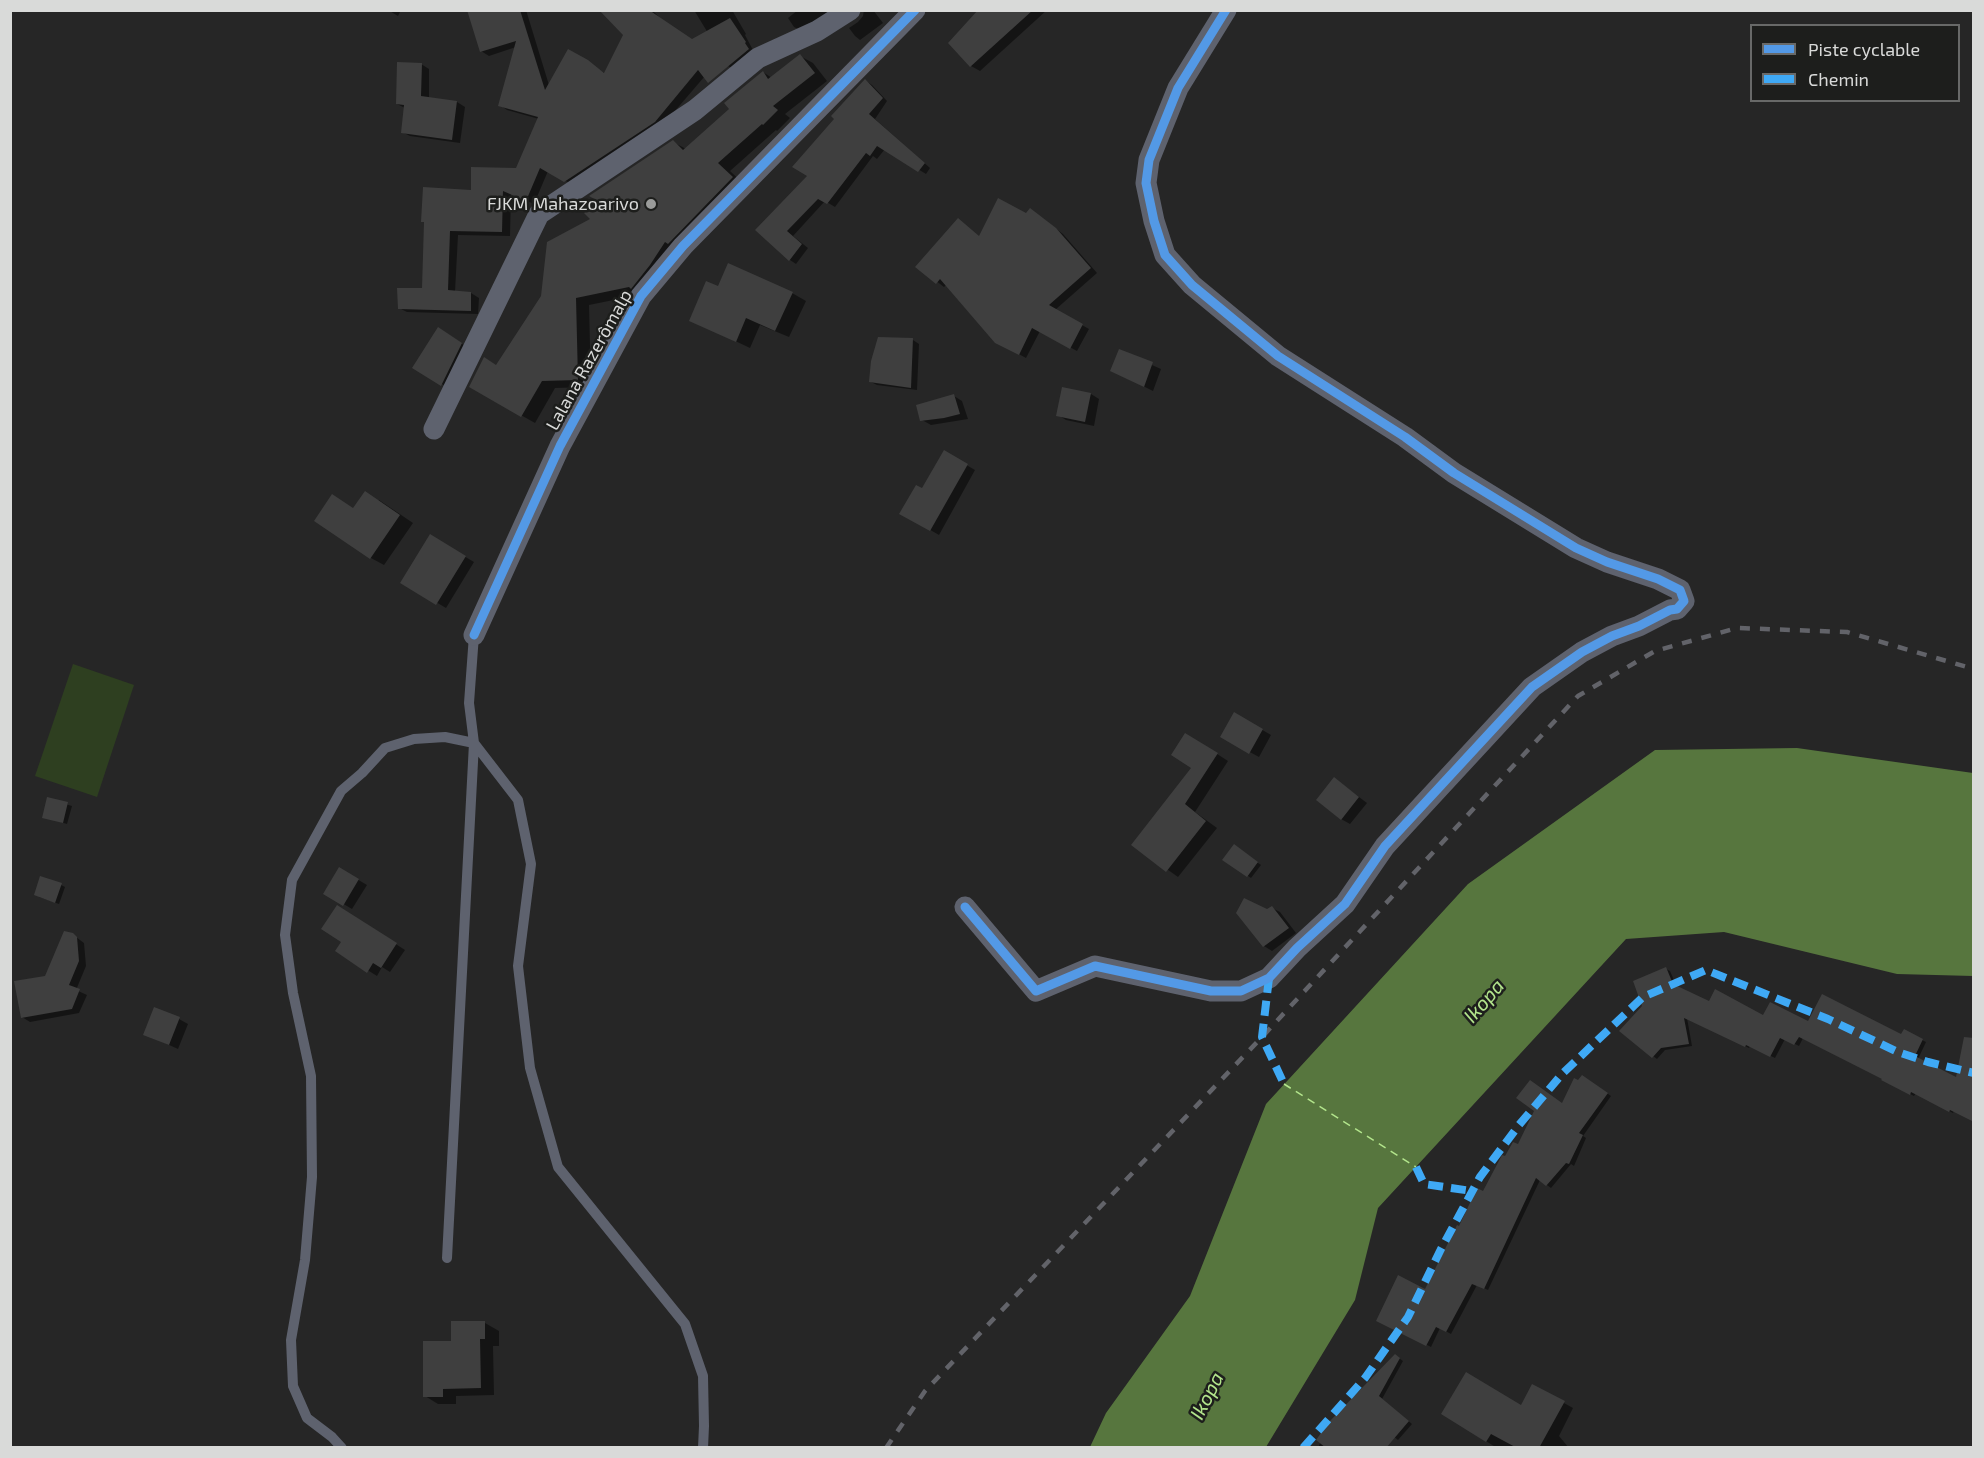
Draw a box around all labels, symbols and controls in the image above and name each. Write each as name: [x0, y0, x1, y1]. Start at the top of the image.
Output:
legend: [1750, 24, 1960, 102]
text: Piste cyclable: [1808, 38, 1920, 60]
text: Chemin: [1808, 68, 1869, 90]
place label: FJKM Mahazoarivo: [487, 193, 639, 215]
marker: FJKM Mahazoarivo: [644, 197, 658, 211]
street label: Lalana Razerômalp: [541, 286, 637, 434]
water label: Ikopa: [1459, 974, 1509, 1028]
water label: Ikopa: [1185, 1368, 1229, 1424]

